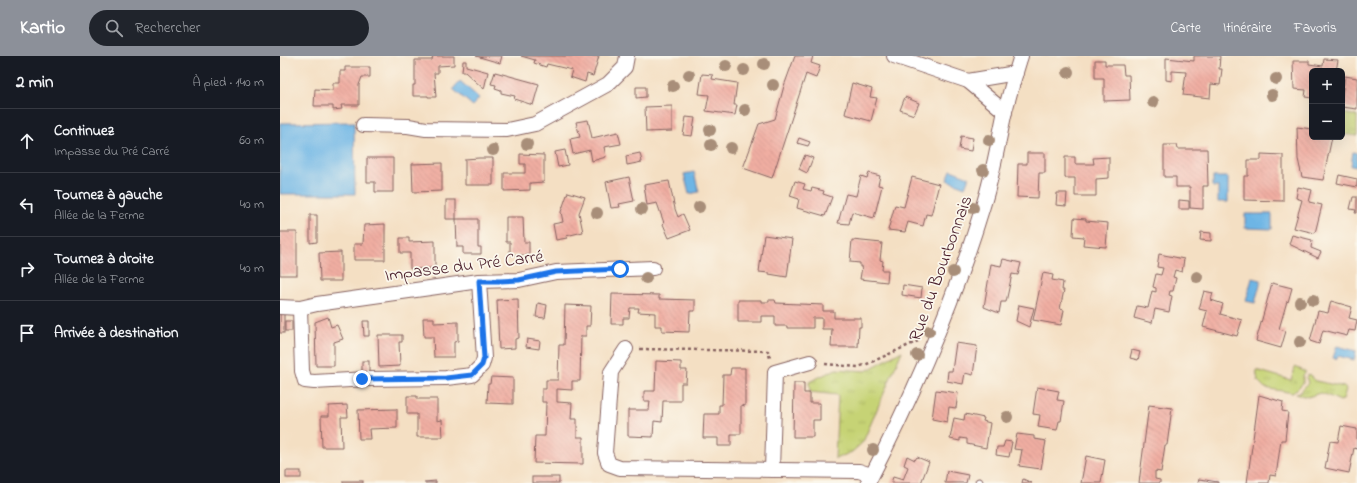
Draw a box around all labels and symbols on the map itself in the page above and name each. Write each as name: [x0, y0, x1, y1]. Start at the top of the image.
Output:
street label: Rue du Bourbonnais: [903, 192, 980, 345]
street label: Impasse du Pré Carré: [383, 244, 546, 290]
route start: [611, 260, 629, 278]
route end: [353, 370, 371, 388]

